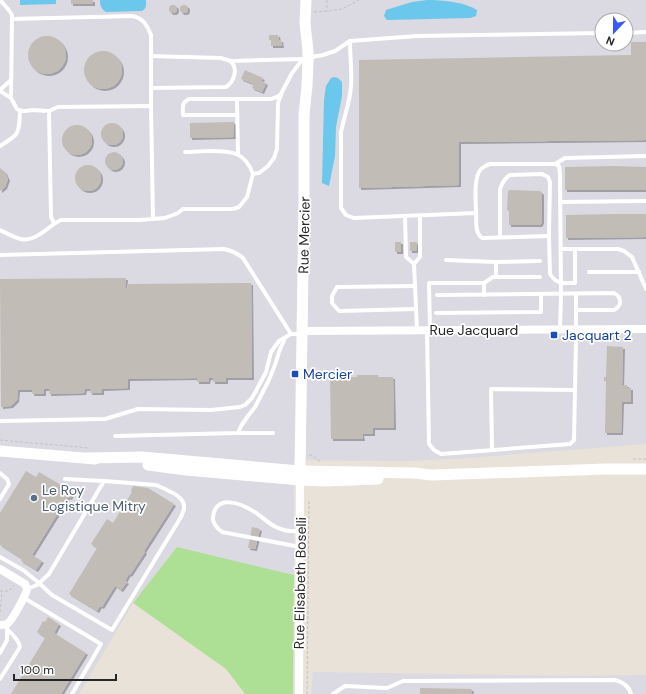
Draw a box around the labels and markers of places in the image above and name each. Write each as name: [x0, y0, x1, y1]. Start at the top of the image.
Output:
place label: Jacquart 2: [562, 326, 632, 344]
marker: Jacquart 2: [549, 330, 559, 340]
place label: Mercier: [303, 365, 352, 383]
marker: Mercier: [290, 369, 300, 379]
place label: Le Roy Logistique Mitry: [42, 481, 146, 515]
marker: Le Roy Logistique Mitry: [29, 493, 39, 503]

